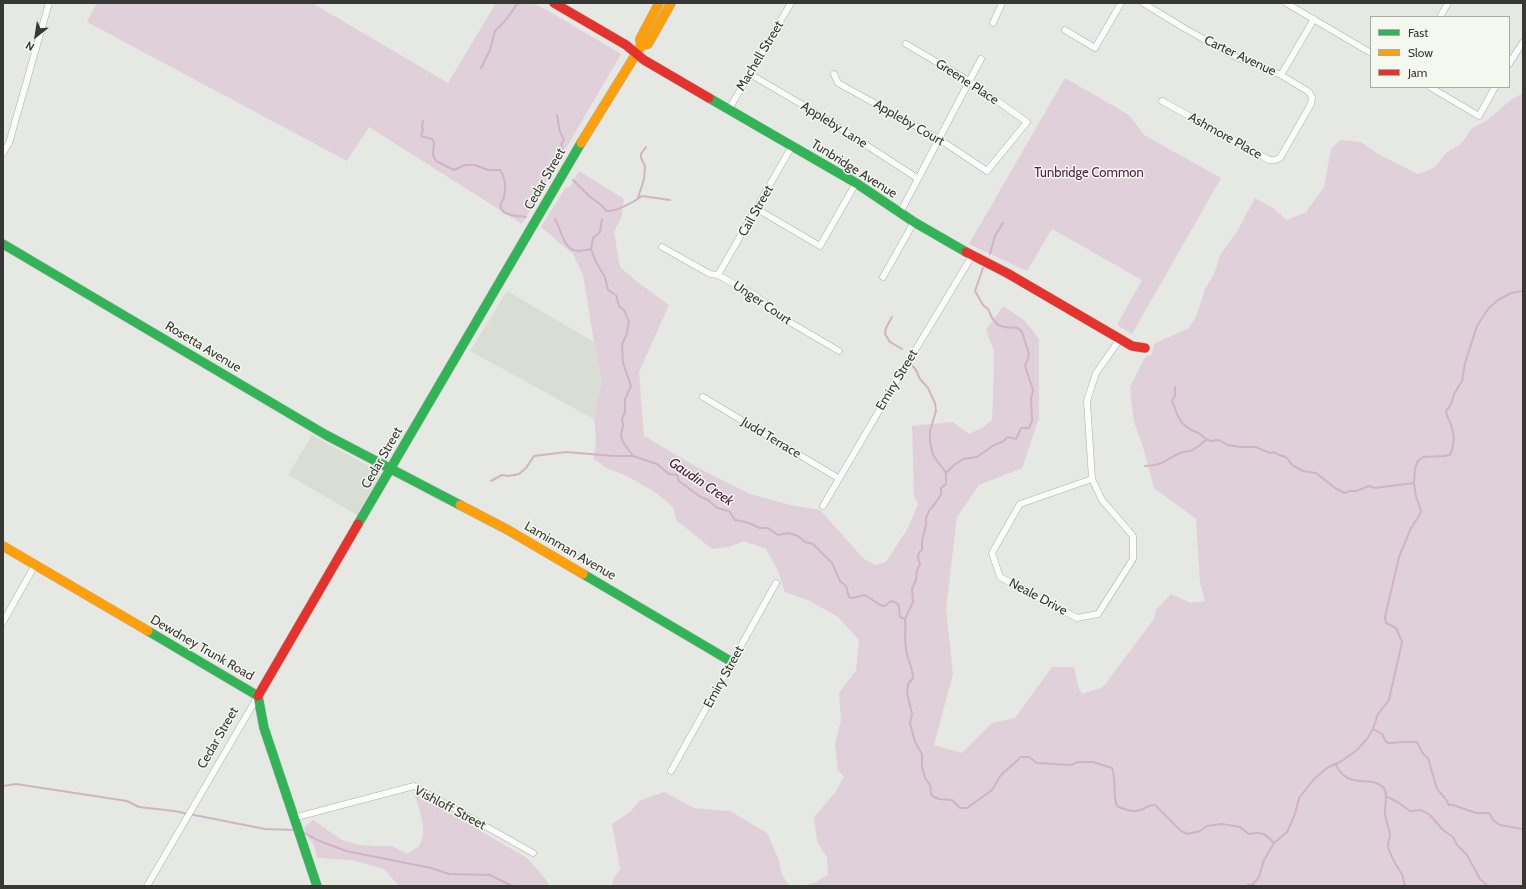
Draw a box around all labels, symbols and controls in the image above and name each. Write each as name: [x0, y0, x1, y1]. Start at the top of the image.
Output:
north arrow: [16, 16, 56, 56]
legend: [1370, 16, 1510, 88]
street label: Machell Street: [733, 18, 787, 94]
text: Fast: [1408, 25, 1428, 40]
street label: Carter Avenue: [1202, 33, 1278, 79]
text: N: [23, 38, 37, 54]
text: Slow: [1408, 45, 1433, 60]
street label: Greene Place: [933, 56, 1001, 108]
text: Jam: [1408, 65, 1427, 80]
street label: Appleby Court: [871, 96, 947, 150]
street label: Appleby Lane: [798, 98, 870, 152]
street label: Ashmore Place: [1186, 109, 1264, 163]
street label: Tunbridge Avenue: [808, 136, 900, 202]
street label: Cedar Street: [521, 145, 569, 213]
park label: Tunbridge Common: [1034, 165, 1144, 181]
street label: Cail Street: [735, 183, 777, 239]
street label: Unger Court: [730, 278, 794, 328]
street label: Rosetta Avenue: [162, 318, 244, 376]
street label: Emiry Street: [873, 347, 921, 413]
street label: Judd Terrace: [738, 414, 804, 462]
street label: Cedar Street: [358, 424, 406, 492]
water label: Gaudin Creek: [665, 454, 737, 510]
street label: Laminman Avenue: [521, 518, 619, 584]
street label: Neale Drive: [1006, 575, 1070, 619]
street label: Dewdney Trunk Road: [147, 612, 257, 684]
street label: Emiry Street: [701, 643, 747, 711]
street label: Cedar Street: [194, 704, 242, 772]
street label: Vishloff Street: [412, 783, 488, 833]

